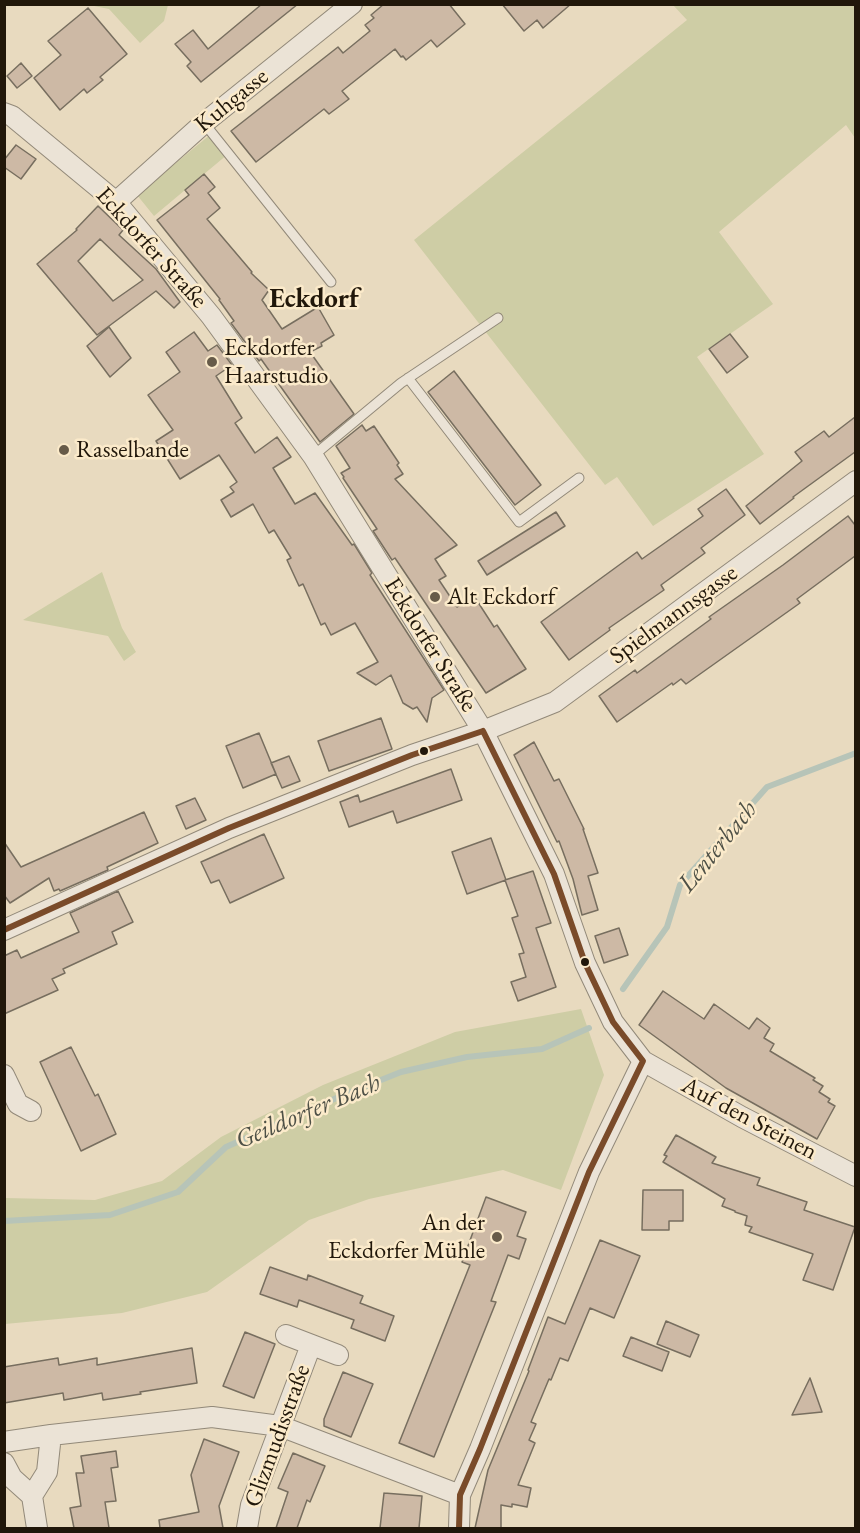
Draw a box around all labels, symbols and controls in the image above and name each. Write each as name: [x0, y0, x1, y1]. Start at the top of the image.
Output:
street label: Kuhgasse: [189, 63, 275, 139]
street label: Eckdorfer Straße: [89, 182, 213, 314]
district label: Eckdorf: [269, 284, 359, 316]
place label: Eckdorfer Haarstudio: [224, 334, 328, 390]
marker: Eckdorfer Haarstudio: [205, 355, 219, 369]
place label: Rasselbande: [76, 436, 189, 464]
marker: Rasselbande: [57, 443, 71, 457]
street label: Spielmannsgasse: [605, 559, 743, 671]
street label: Eckdorfer Straße: [377, 573, 483, 717]
place label: Alt Eckdorf: [447, 583, 555, 611]
marker: Alt Eckdorf: [428, 590, 442, 604]
unlabelled marker: [418, 745, 430, 757]
water label: Lenterbach: [672, 795, 764, 899]
unlabelled marker: [579, 956, 591, 968]
water label: Geildorfer Bach: [231, 1067, 385, 1157]
street label: Auf den Steinen: [676, 1071, 822, 1167]
place label: An der Eckdorfer Mühle: [328, 1209, 485, 1265]
marker: An der Eckdorfer Mühle: [490, 1230, 504, 1244]
street label: Glizmudisstraße: [239, 1361, 317, 1511]

